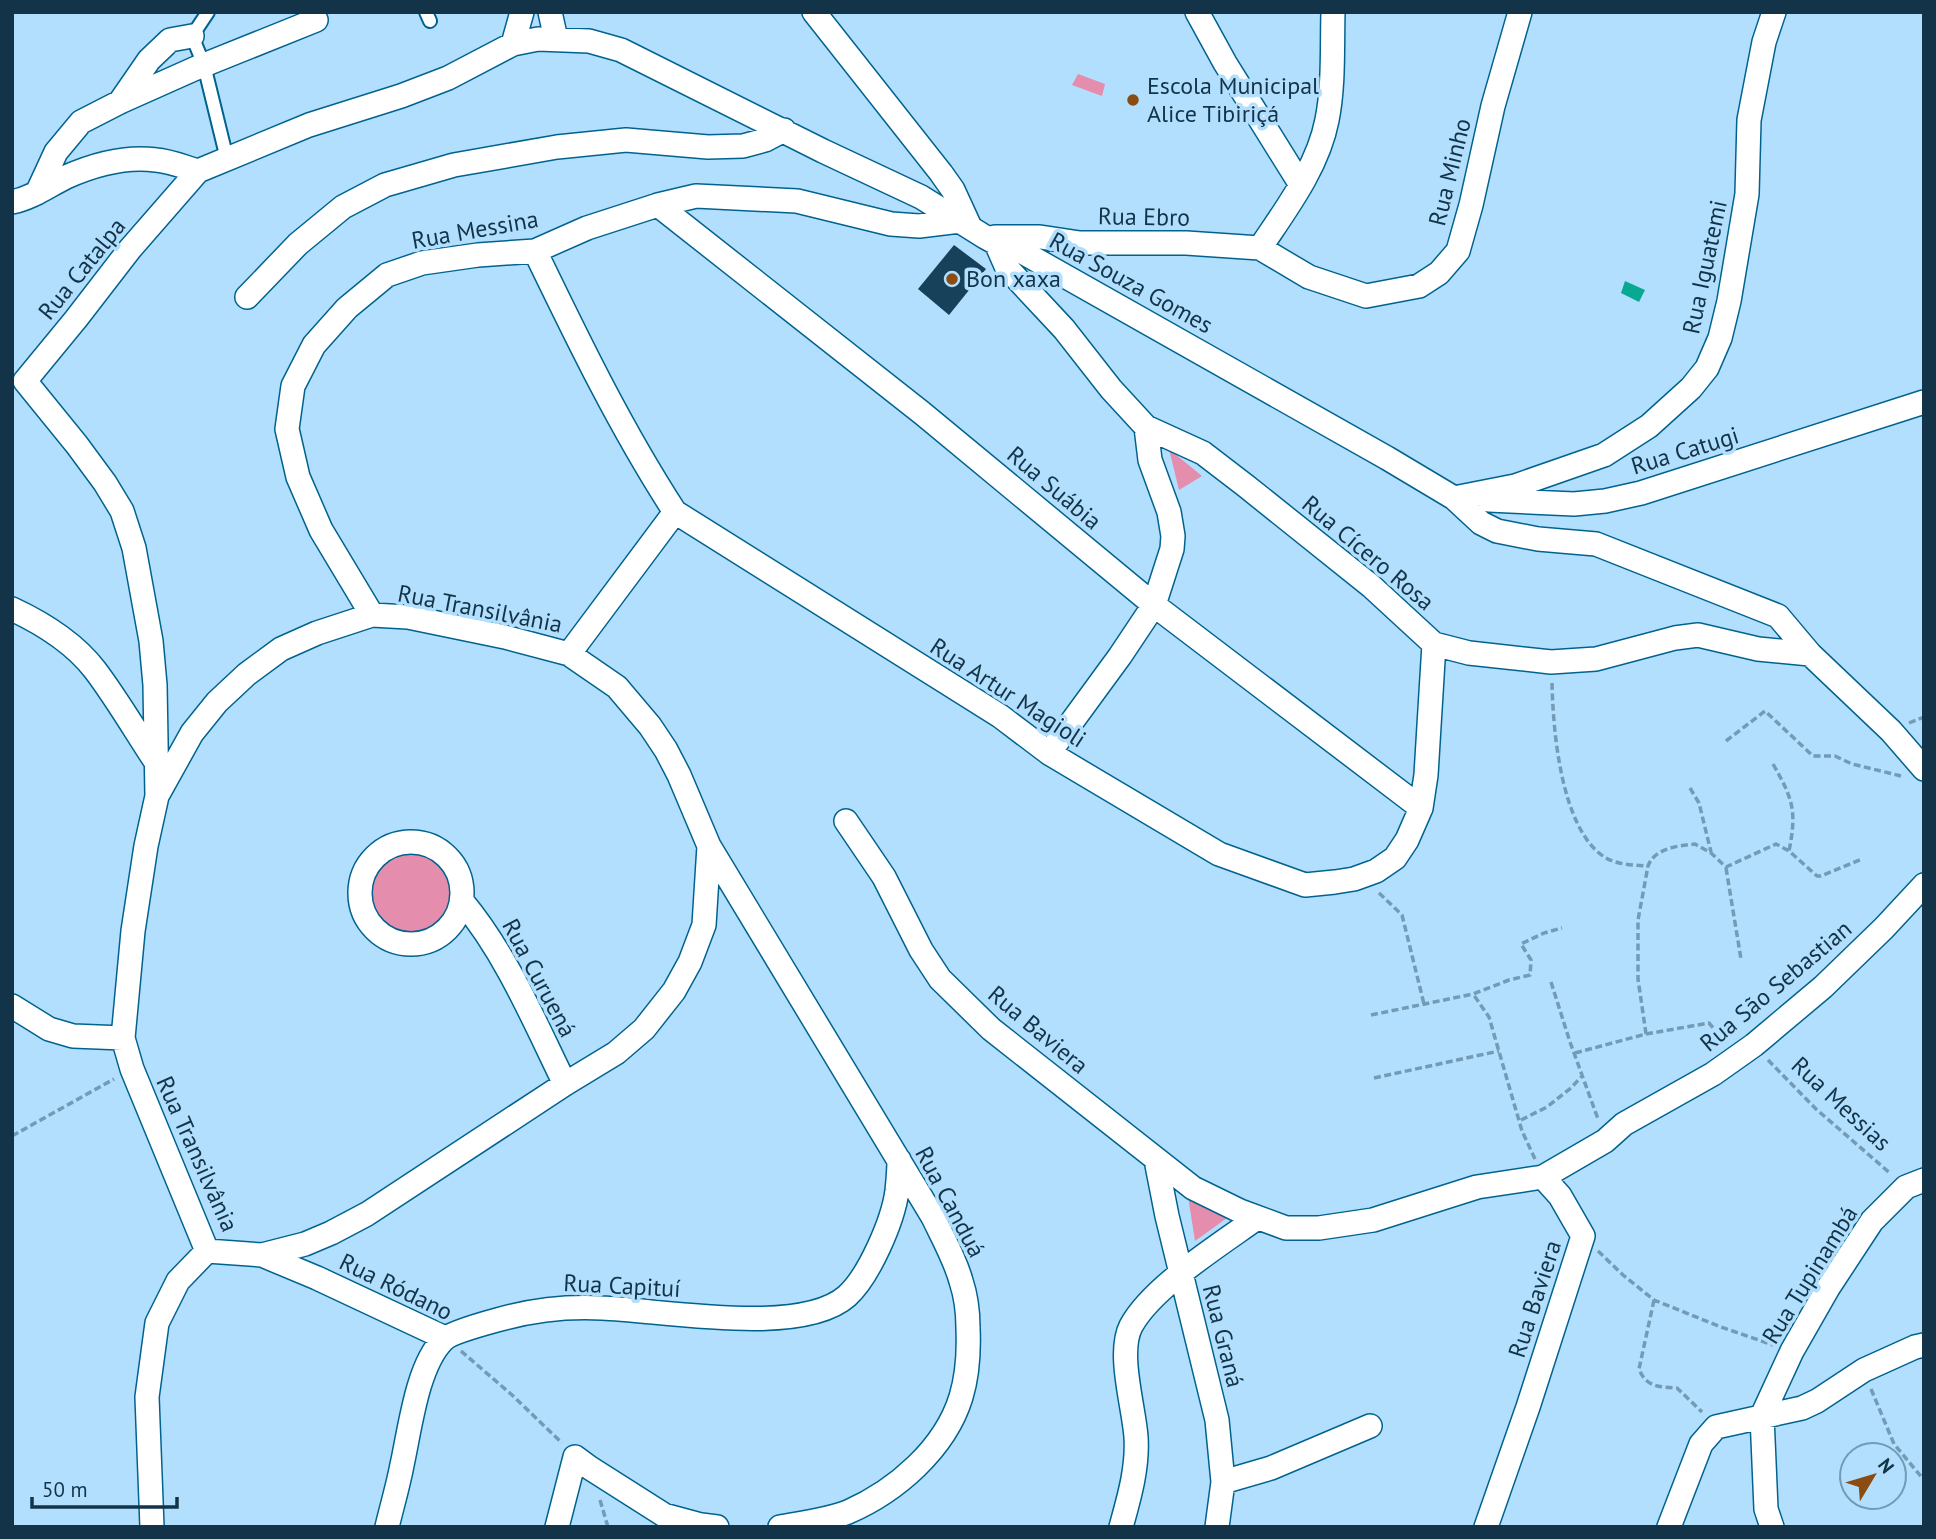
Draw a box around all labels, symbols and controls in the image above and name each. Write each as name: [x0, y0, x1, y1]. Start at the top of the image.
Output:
place label: Escola Municipal Alice Tibiriçá: [1147, 70, 1319, 129]
marker: Escola Municipal Alice Tibiriçá: [1125, 92, 1141, 108]
street label: Rua Minho: [1421, 115, 1478, 229]
street label: Rua Iguatemi: [1675, 197, 1734, 337]
street label: Rua Ebro: [1098, 200, 1190, 233]
street label: Rua Messina: [409, 203, 541, 256]
street label: Rua Catalpa: [31, 211, 132, 326]
street label: Rua Souza Gomes: [1044, 225, 1218, 340]
place label: Bon xaxa: [966, 263, 1061, 294]
marker: Bon xaxa: [944, 271, 960, 287]
street label: Rua Catugi: [1627, 419, 1742, 482]
street label: Rua Suábia: [1001, 439, 1108, 536]
street label: Rua Cícero Rosa: [1296, 488, 1441, 617]
street label: Rua Transilvânia: [395, 577, 565, 640]
street label: Rua Artur Magioli: [925, 631, 1092, 754]
street label: Rua Curuená: [495, 913, 584, 1042]
street label: Rua São Sebastian: [1693, 913, 1858, 1058]
street label: Rua Baviera: [982, 979, 1095, 1081]
street label: Rua Messias: [1785, 1050, 1898, 1158]
street label: Rua Transilvânia: [149, 1071, 246, 1236]
street label: Rua Canduá: [908, 1141, 993, 1263]
street label: Rua Tupinambá: [1755, 1200, 1864, 1350]
street label: Rua Baviera: [1501, 1236, 1568, 1361]
street label: Rua Ródano: [335, 1246, 458, 1327]
street label: Rua Capituí: [563, 1267, 681, 1304]
street label: Rua Graná: [1196, 1281, 1251, 1391]
north arrow: [1838, 1441, 1908, 1511]
text: N: [1873, 1453, 1900, 1478]
scale bar: [32, 1466, 177, 1510]
text: 50 m: [42, 1476, 88, 1503]

